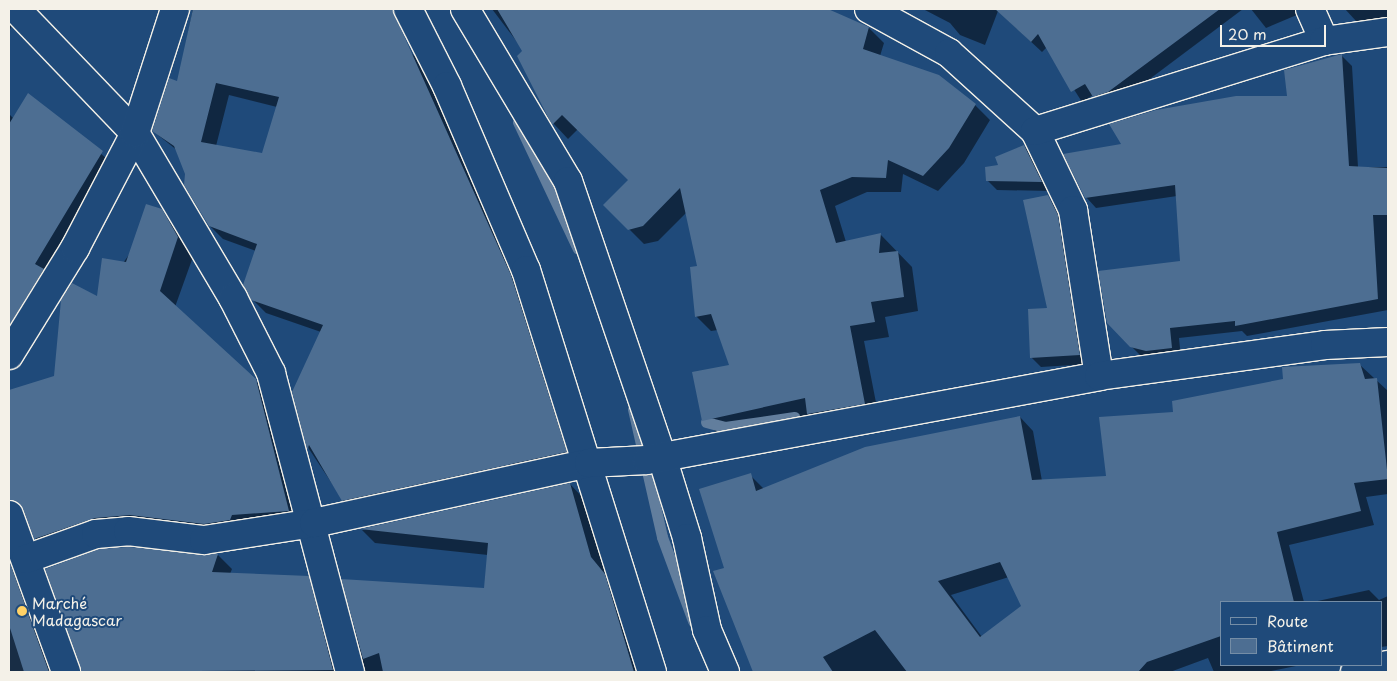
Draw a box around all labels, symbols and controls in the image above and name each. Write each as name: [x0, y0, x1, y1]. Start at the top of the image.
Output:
scale bar: [1222, 15, 1328, 47]
text: 20 m: [1228, 22, 1267, 45]
place label: Marché Madagascar: [32, 593, 122, 628]
legend: [1220, 601, 1382, 666]
marker: Marché Madagascar: [16, 605, 28, 617]
text: Route: [1267, 609, 1308, 632]
text: Bâtiment: [1267, 634, 1334, 657]

